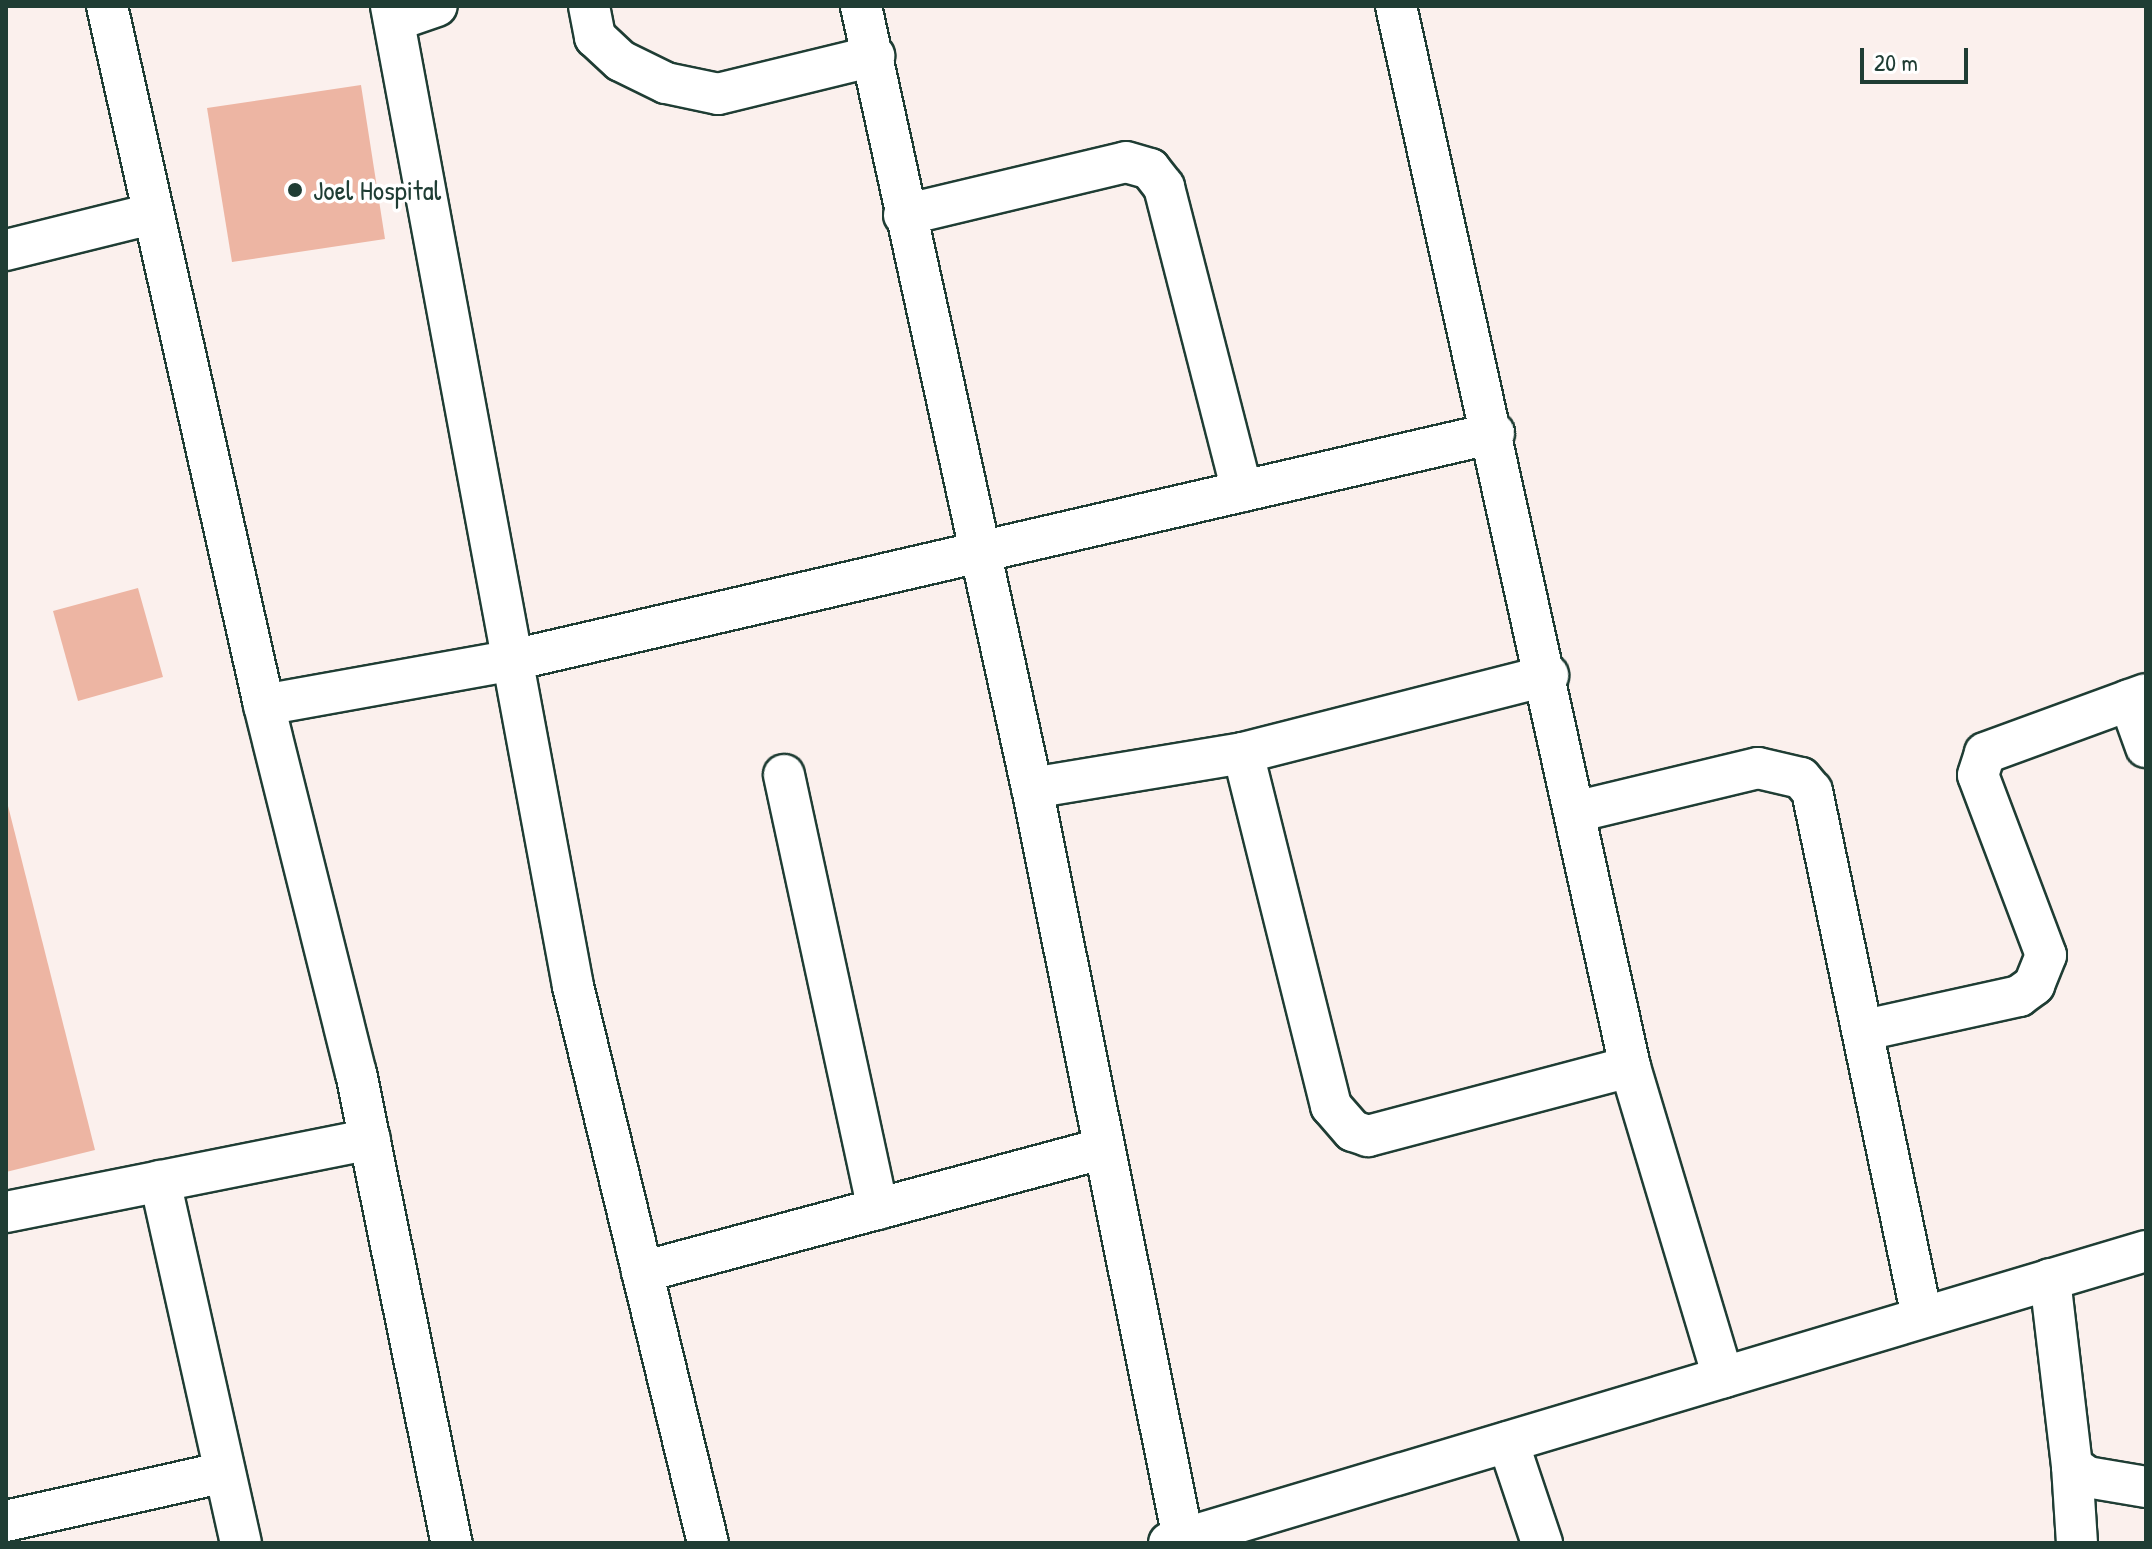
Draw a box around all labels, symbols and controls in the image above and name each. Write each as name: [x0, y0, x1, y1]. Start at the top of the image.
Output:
scale bar: [1864, 32, 1972, 82]
text: 20 m: [1874, 46, 1918, 78]
place label: Joel Hospital: [313, 173, 441, 207]
marker: Joel Hospital: [284, 179, 306, 201]

